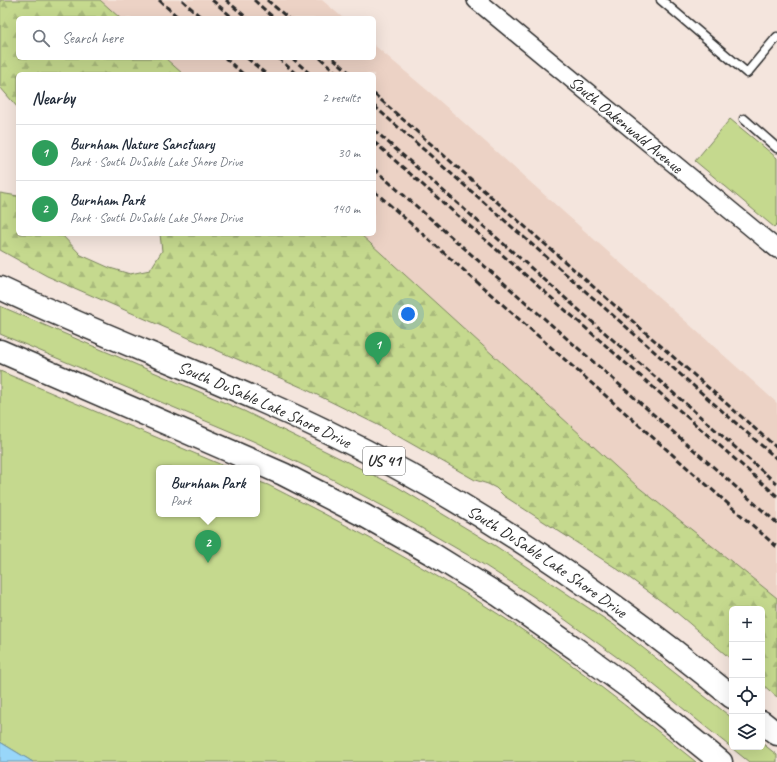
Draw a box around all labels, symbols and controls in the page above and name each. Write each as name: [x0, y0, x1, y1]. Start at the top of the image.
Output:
search box: [16, 16, 376, 60]
icon: search: [30, 27, 52, 49]
text: Search here: [62, 29, 123, 48]
street label: South Oakenwald Avenue: [565, 71, 688, 178]
text: Nearby: [32, 88, 75, 109]
text: 2 results: [322, 90, 360, 106]
text: Burnham Nature Sanctuary: [70, 135, 214, 154]
text: 1: [42, 145, 48, 161]
text: 30 m: [338, 145, 360, 161]
text: Park · South DuSable Lake Shore Drive: [70, 154, 243, 170]
text: Burnham Park: [70, 191, 145, 210]
text: 2: [42, 201, 48, 217]
text: 140 m: [332, 201, 360, 217]
text: Park · South DuSable Lake Shore Drive: [70, 210, 243, 226]
your location: [398, 304, 418, 324]
pin: 1: [365, 332, 391, 365]
street label: South DuSable Lake Shore Drive: [175, 356, 356, 453]
road number: US 41: [363, 447, 405, 475]
popup: [156, 465, 260, 517]
text: Burnham Park: [171, 474, 245, 493]
text: Park: [171, 493, 191, 509]
street label: South DuSable Lake Shore Drive: [464, 500, 632, 623]
pin: 2: [195, 530, 221, 563]
map controls: [729, 606, 765, 750]
button: +: [729, 606, 765, 642]
button: −: [729, 642, 765, 678]
button: locate: [729, 678, 765, 714]
button: layers: [729, 714, 765, 750]

